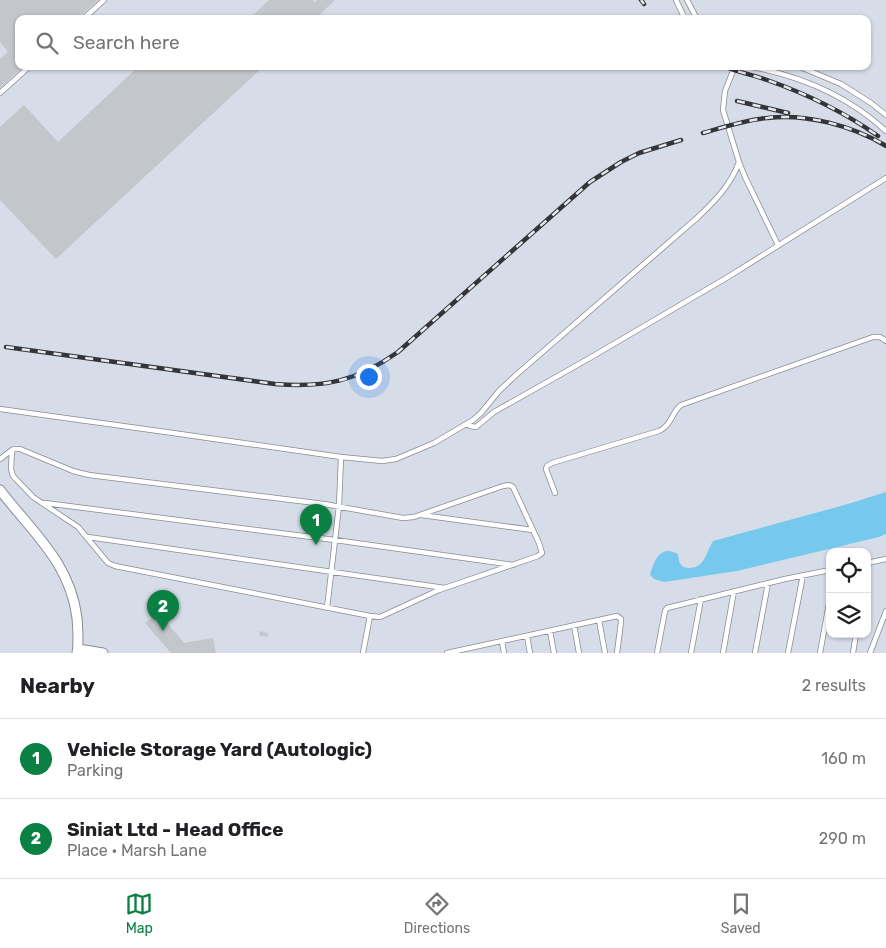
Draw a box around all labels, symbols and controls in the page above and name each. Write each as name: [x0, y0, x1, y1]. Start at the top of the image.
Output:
search box: [15, 15, 871, 70]
icon: search: [33, 29, 61, 57]
text: Search here: [73, 31, 180, 54]
your location: [356, 364, 382, 390]
pin: 1: [300, 504, 332, 545]
map controls: [826, 548, 871, 638]
button: locate: [826, 548, 871, 593]
pin: 2: [147, 590, 179, 631]
button: layers: [826, 593, 871, 638]
text: Nearby: [20, 673, 95, 698]
text: 2 results: [802, 676, 866, 695]
text: Vehicle Storage Yard (Autologic): [67, 738, 372, 761]
text: 1: [32, 749, 40, 768]
text: 160 m: [821, 749, 866, 768]
text: Parking: [67, 761, 123, 780]
text: Siniat Ltd - Head Office: [67, 818, 284, 841]
text: 2: [31, 829, 41, 848]
text: 290 m: [819, 829, 866, 848]
text: Place · Marsh Lane: [67, 841, 207, 860]
tab: Map: [125, 890, 153, 937]
tab: Directions: [404, 890, 470, 937]
tab: Saved: [721, 890, 761, 937]

